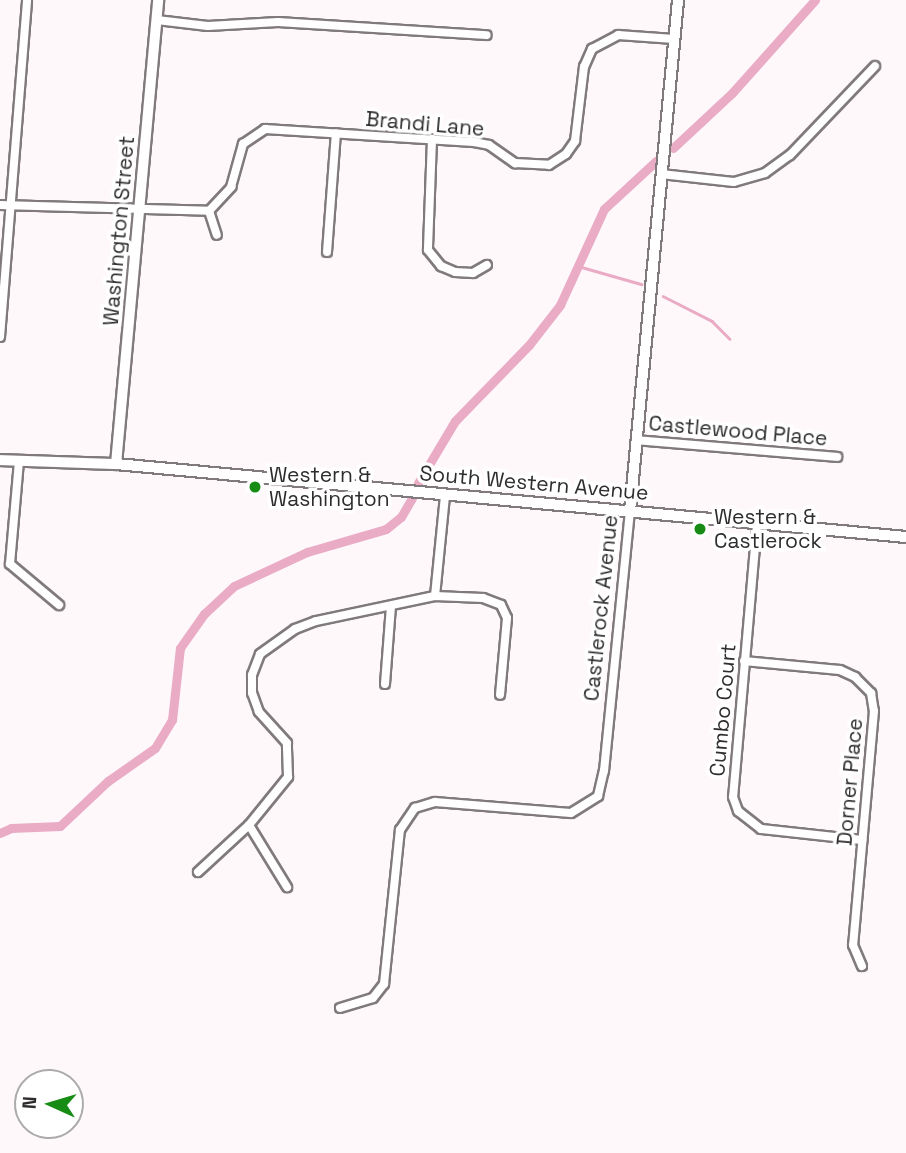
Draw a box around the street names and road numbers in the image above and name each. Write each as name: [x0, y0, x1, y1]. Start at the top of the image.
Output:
street label: Brandi Lane: [364, 106, 486, 142]
street label: Washington Street: [98, 135, 140, 327]
street label: Castlewood Place: [648, 411, 828, 451]
street label: South Western Avenue: [418, 460, 650, 506]
street label: Castlerock Avenue: [579, 513, 623, 703]
street label: Cumbo Court: [705, 643, 741, 777]
street label: Dorner Place: [832, 717, 868, 847]

